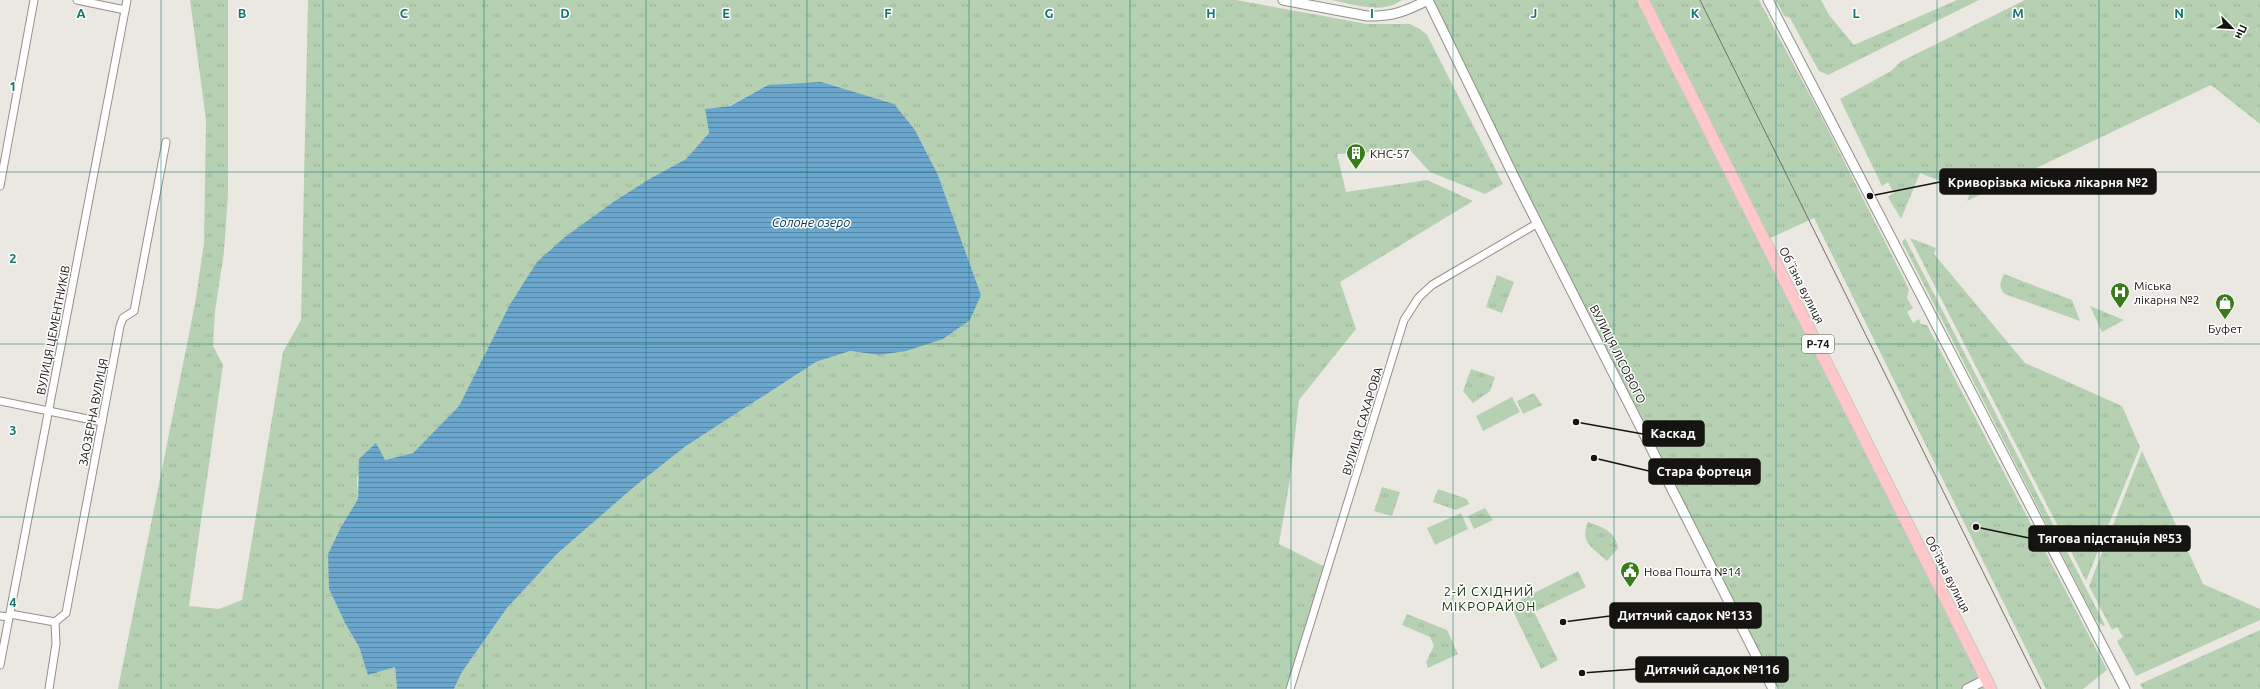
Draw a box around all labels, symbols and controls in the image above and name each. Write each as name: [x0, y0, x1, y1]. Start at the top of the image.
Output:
text: A: [76, 6, 86, 20]
text: B: [238, 6, 247, 20]
text: C: [400, 6, 409, 20]
text: D: [560, 6, 570, 20]
text: E: [722, 6, 730, 20]
text: F: [884, 6, 892, 20]
text: G: [1045, 6, 1054, 20]
text: H: [1206, 6, 1216, 20]
text: I: [1370, 6, 1374, 20]
text: J: [1531, 6, 1537, 20]
text: K: [1691, 6, 1700, 20]
text: L: [1852, 6, 1860, 20]
text: M: [2012, 6, 2024, 20]
text: N: [2174, 6, 2184, 20]
north arrow: [2212, 8, 2252, 48]
text: Пн: [2233, 23, 2250, 41]
text: 1: [9, 79, 17, 93]
building icon: КНС-57: [1345, 142, 1367, 170]
place label: КНС-57: [1370, 147, 1410, 160]
callout: Криворізька міська лікарня №2: [1940, 169, 2156, 194]
text: Криворізька міська лікарня №2: [1948, 175, 2148, 189]
water label: Солоне озеро: [772, 215, 850, 229]
street label: Обʼїзна вулиця: [1777, 244, 1827, 326]
text: 2: [9, 251, 17, 265]
street label: ВУЛИЦЯ ЦЕМЕНТНИКІВ: [34, 264, 72, 396]
place label: Міська лікарня №2: [2134, 279, 2199, 306]
hospital icon: Міська лікарня №2: [2109, 281, 2131, 309]
shop icon: Буфет: [2214, 292, 2236, 320]
street label: ВУЛИЦЯ ЛІСОВОГО: [1587, 302, 1649, 406]
place label: Буфет: [2208, 322, 2243, 335]
road number: Р-74: [1802, 335, 1834, 353]
street label: ЗАОЗЕРНА ВУЛИЦЯ: [76, 357, 110, 467]
street label: ВУЛИЦЯ САХАРОВА: [1339, 365, 1385, 477]
callout: Каскад: [1643, 421, 1704, 446]
text: 3: [9, 423, 17, 437]
text: Каскад: [1651, 426, 1696, 440]
callout: Стара фортеця: [1649, 459, 1760, 484]
text: Стара фортеця: [1656, 464, 1752, 478]
callout: Тягова підстанція №53: [2029, 526, 2190, 551]
text: Тягова підстанція №53: [2038, 531, 2182, 545]
street label: Обʼїзна вулиця: [1923, 533, 1973, 615]
public building icon: Нова Пошта №14: [1619, 560, 1641, 588]
place label: Нова Пошта №14: [1644, 565, 1741, 578]
district label: 2-Й СХІДНИЙ МІКРОРАЙОН: [1442, 584, 1536, 613]
text: 4: [9, 595, 17, 609]
callout: Дитячий садок №133: [1610, 603, 1761, 628]
text: Дитячий садок №133: [1617, 608, 1753, 622]
callout: Дитячий садок №116: [1636, 657, 1788, 682]
text: Дитячий садок №116: [1644, 662, 1780, 676]

